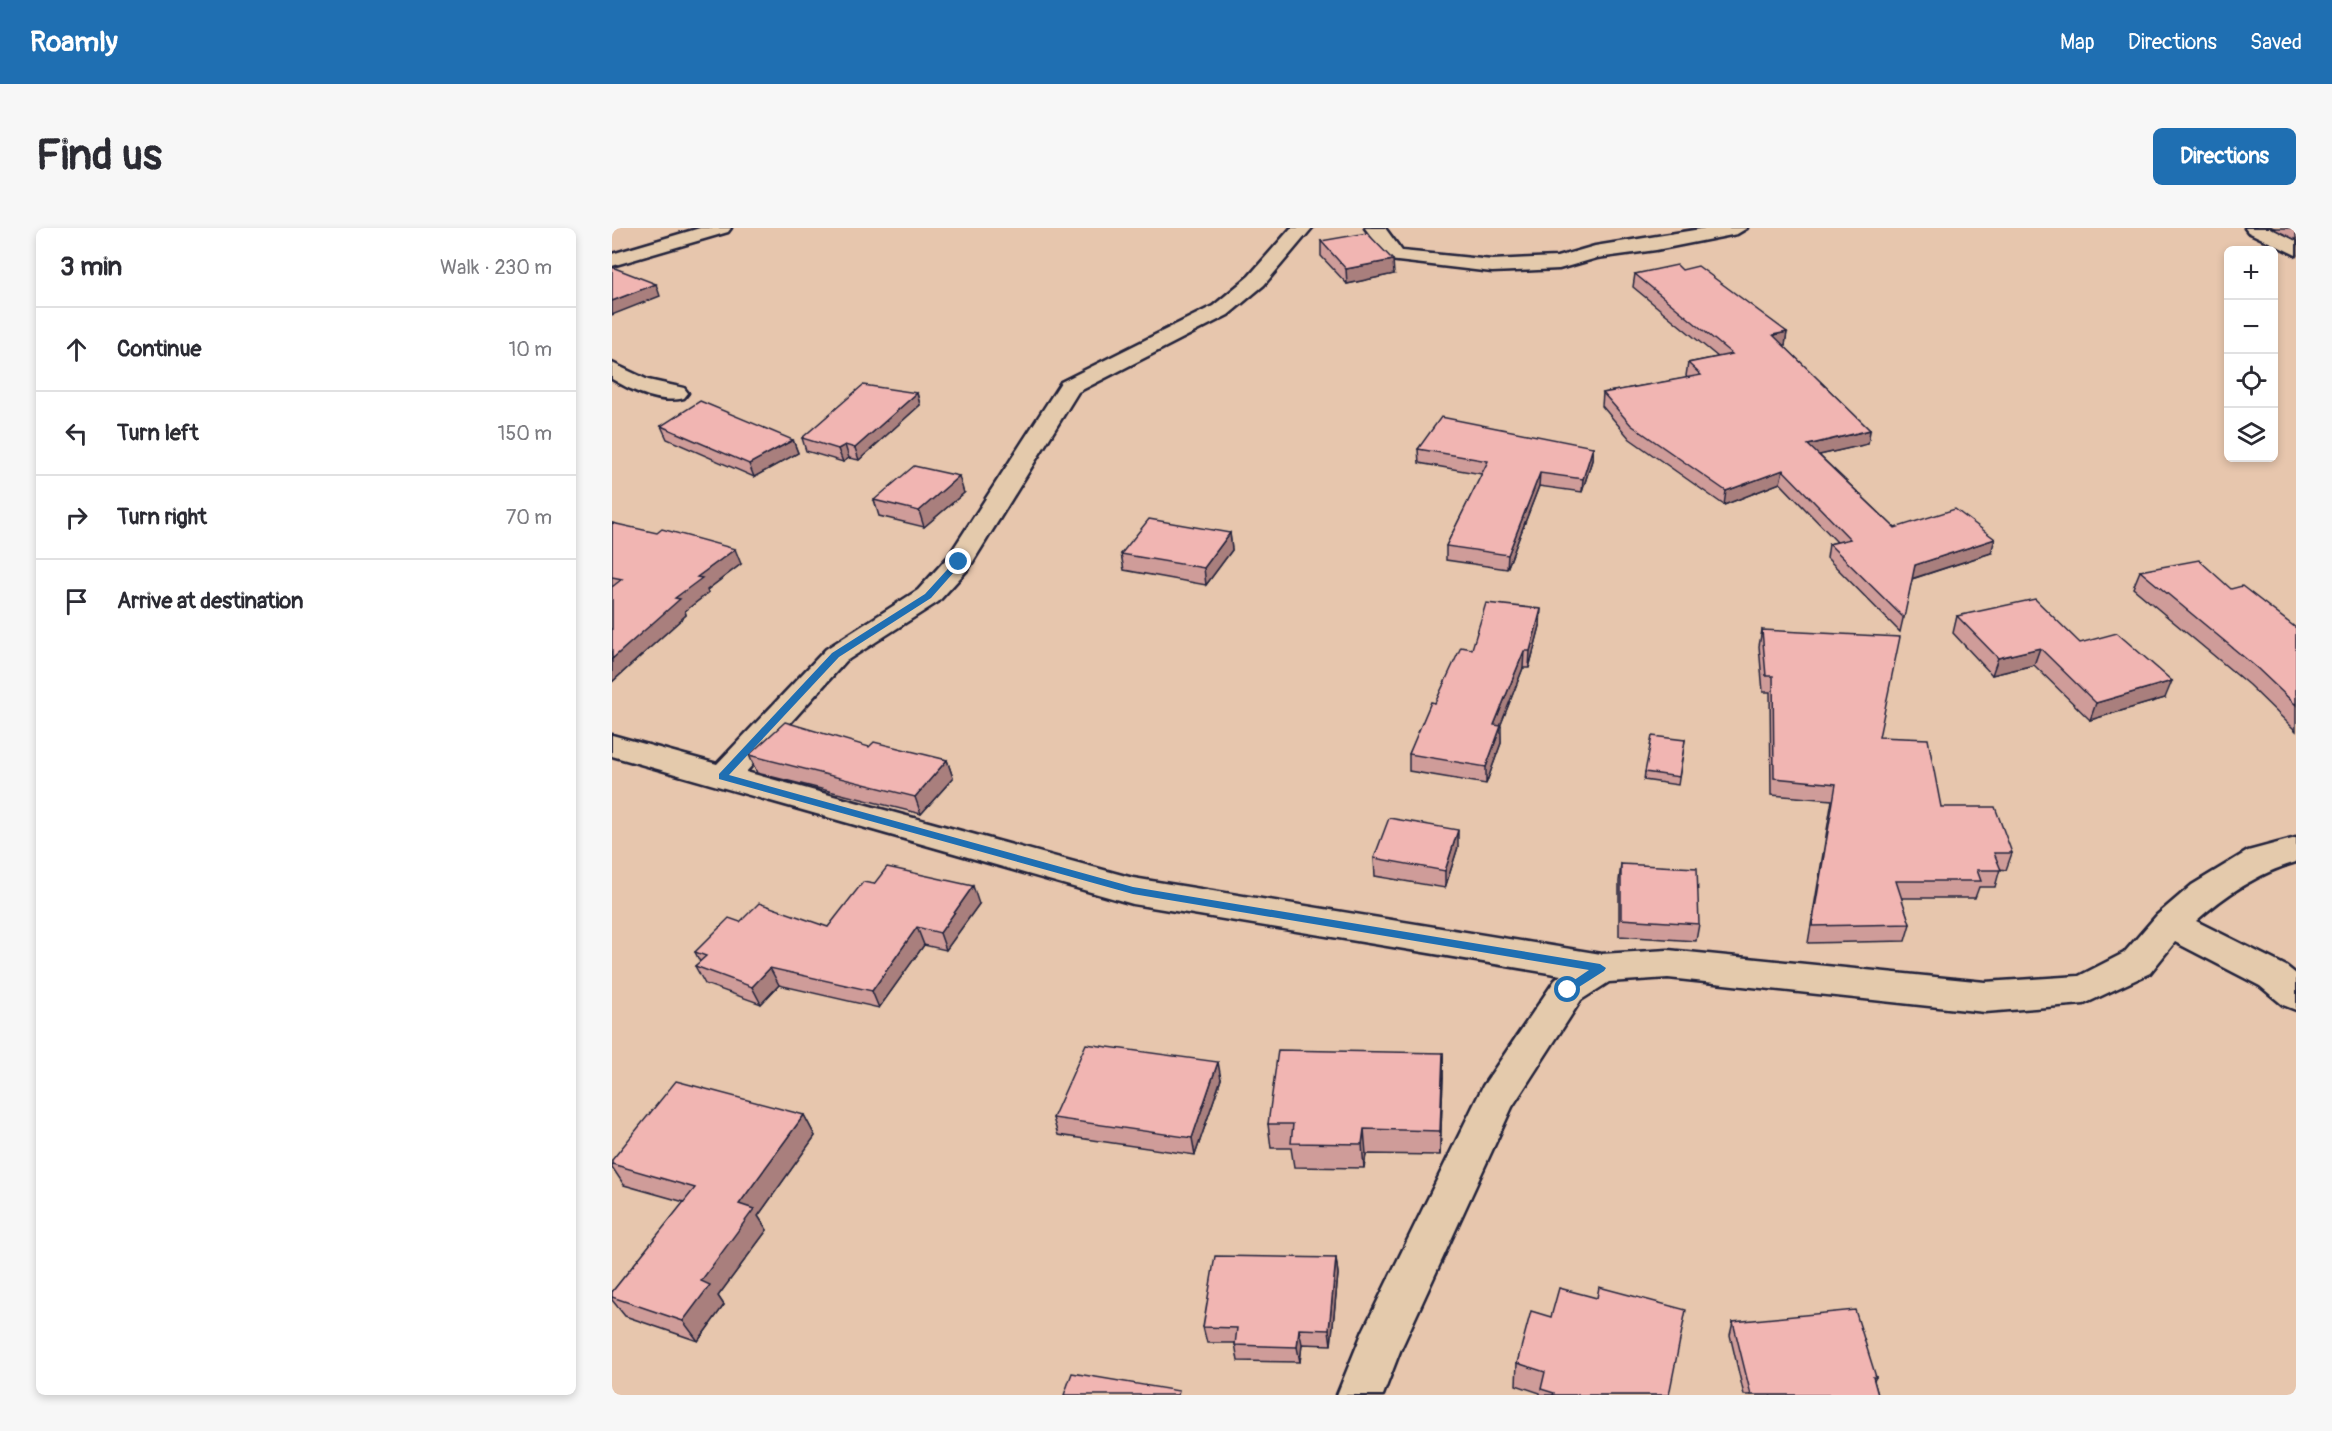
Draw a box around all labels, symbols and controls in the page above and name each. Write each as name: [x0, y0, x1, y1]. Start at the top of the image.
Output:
text: Roamly: [30, 25, 118, 60]
text: Map: [2060, 29, 2095, 56]
text: Directions: [2128, 29, 2217, 56]
text: Saved: [2250, 29, 2302, 56]
button: Directions: [2153, 128, 2296, 185]
text: Find us: [36, 130, 162, 182]
map controls: [2224, 246, 2278, 462]
button: +: [2224, 246, 2278, 300]
text: 3 min: [60, 251, 122, 283]
text: Walk · 230 m: [440, 255, 552, 280]
button: −: [2224, 300, 2278, 354]
icon: ahead: [60, 333, 93, 366]
text: Continue: [117, 335, 201, 363]
text: 10 m: [508, 337, 552, 362]
button: locate: [2224, 354, 2278, 408]
button: layers: [2224, 408, 2278, 462]
icon: left: [60, 417, 93, 450]
text: Turn left: [117, 419, 199, 447]
text: 150 m: [498, 421, 552, 446]
icon: right: [60, 501, 93, 534]
text: Turn right: [117, 503, 207, 531]
text: 70 m: [506, 505, 552, 530]
route end: [945, 548, 971, 574]
icon: arrive: [60, 585, 93, 618]
text: Arrive at destination: [117, 587, 303, 615]
route start: [1554, 976, 1580, 1002]

